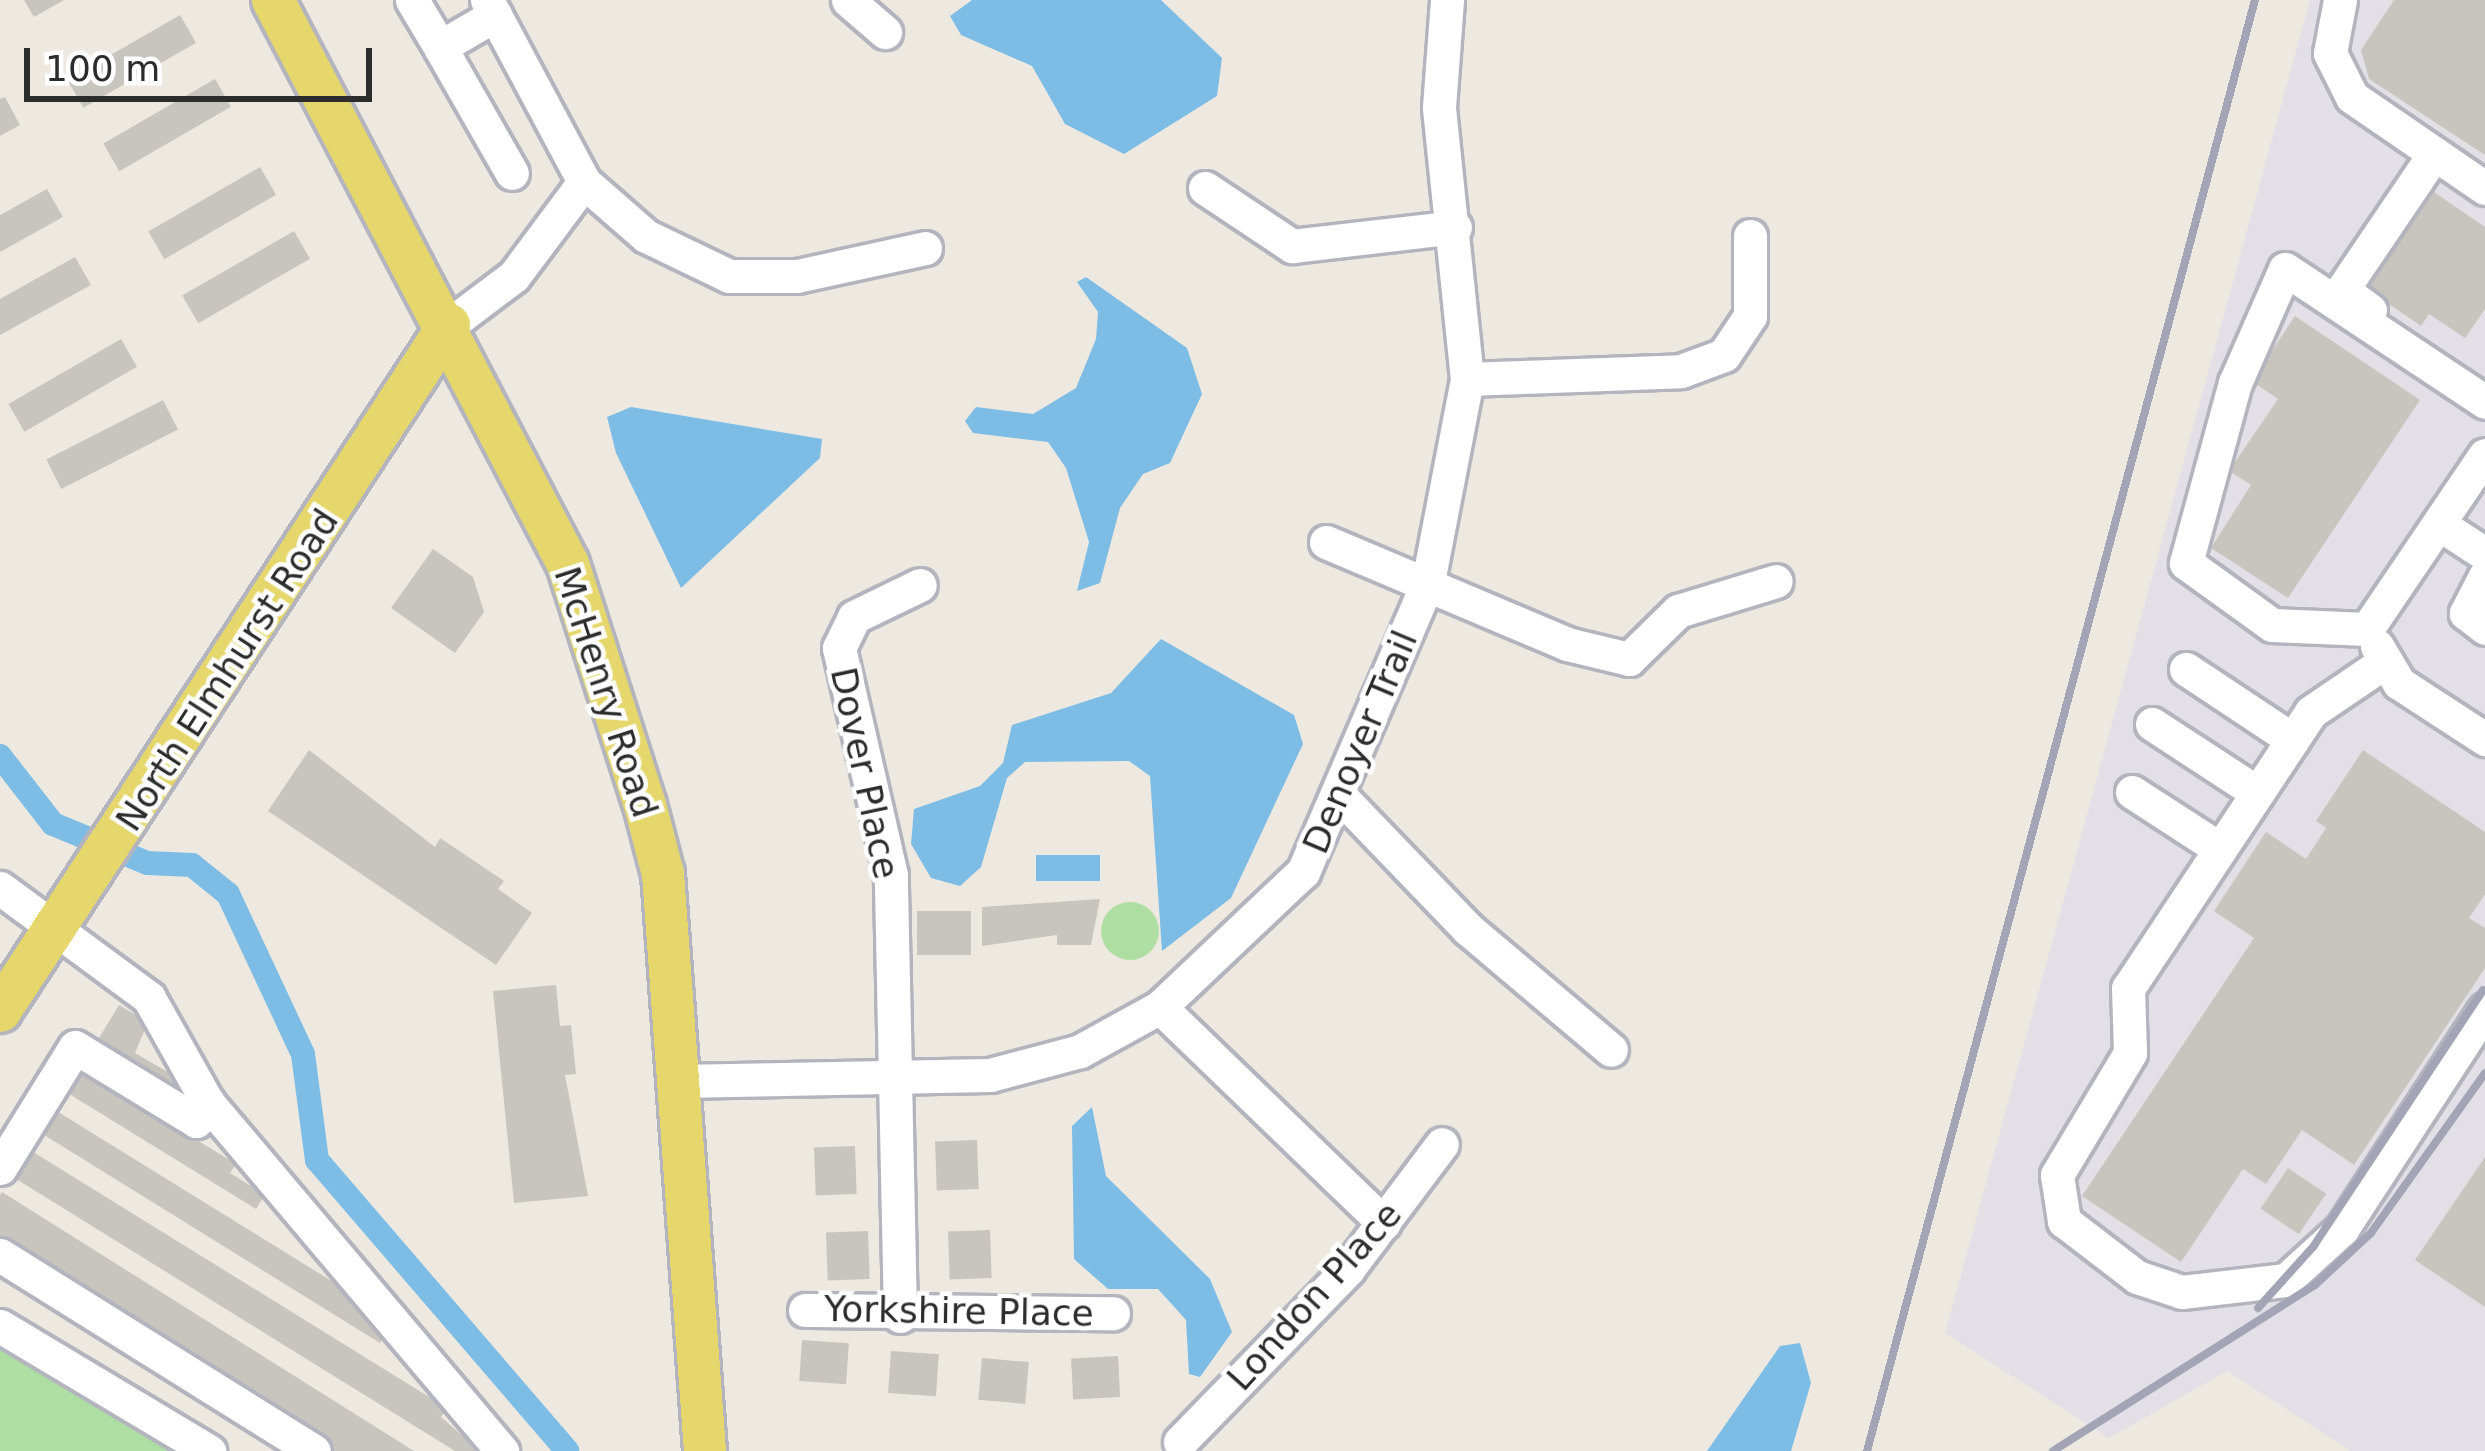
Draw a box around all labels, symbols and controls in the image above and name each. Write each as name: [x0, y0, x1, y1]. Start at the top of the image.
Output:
scale bar: [30, 24, 378, 98]
text: 100 m: [45, 48, 160, 89]
street label: North Elmhurst Road: [107, 501, 347, 839]
street label: McHenry Road: [545, 561, 667, 823]
street label: Denoyer Trail: [1294, 624, 1426, 860]
street label: Dover Place: [822, 663, 908, 883]
street label: London Place: [1218, 1193, 1410, 1399]
street label: Yorkshire Place: [824, 1287, 1094, 1335]

